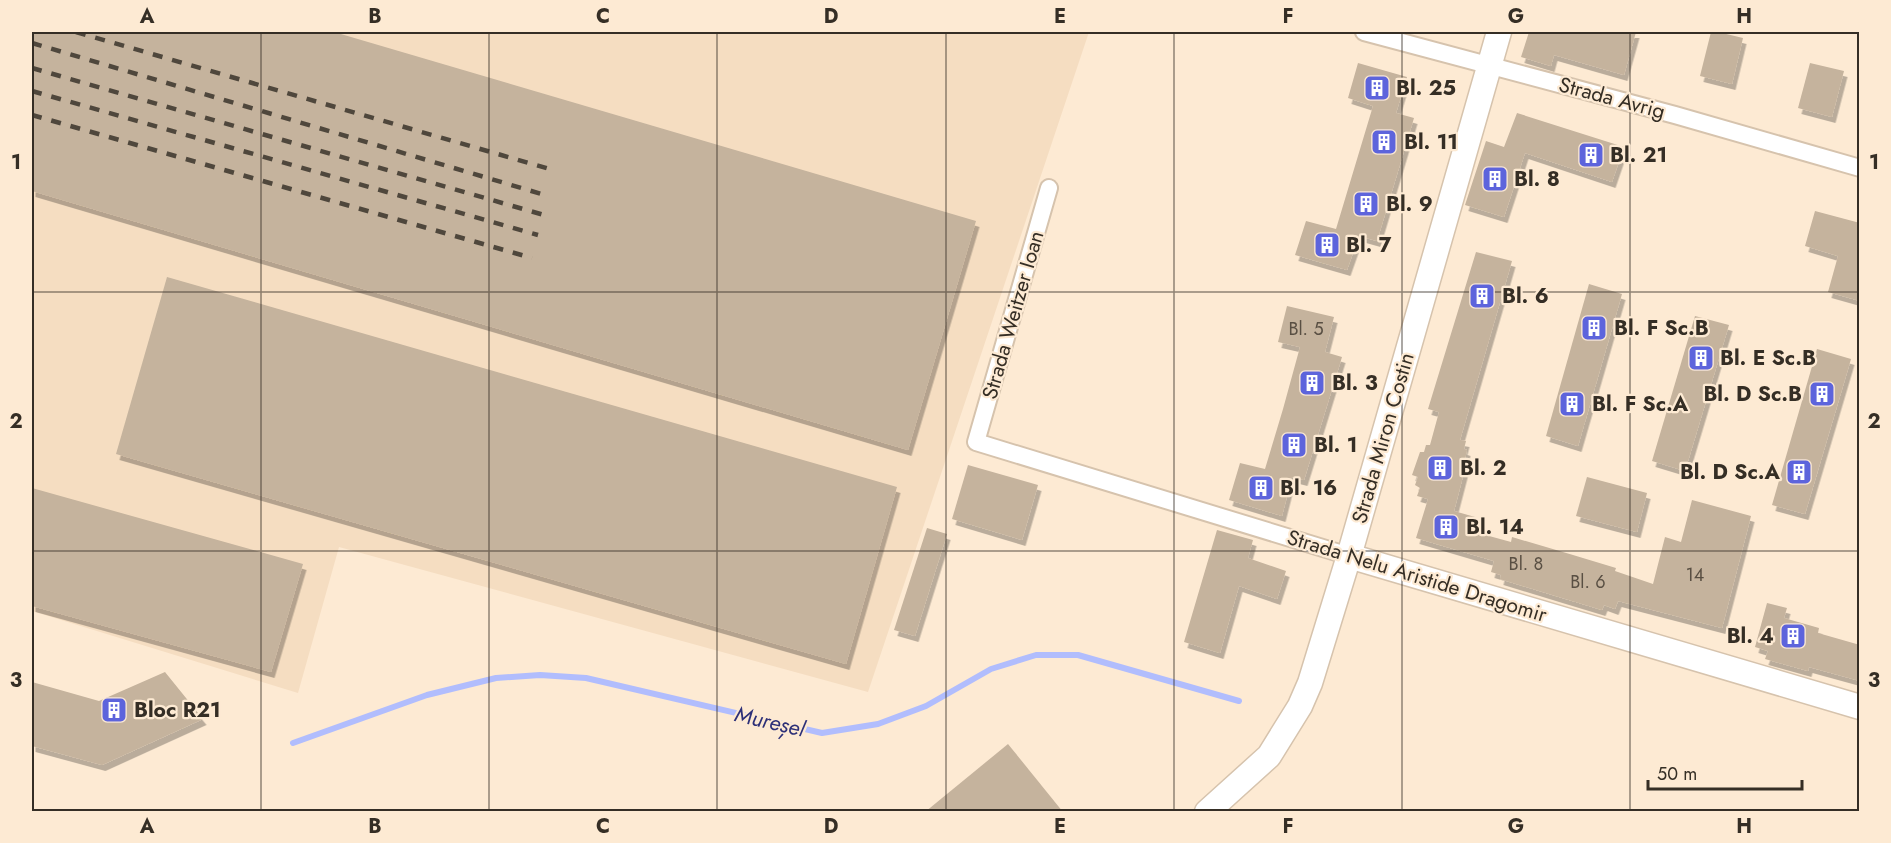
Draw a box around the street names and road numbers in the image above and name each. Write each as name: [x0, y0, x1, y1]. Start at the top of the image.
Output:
street label: Strada Avrig: [1556, 69, 1668, 127]
street label: Strada Weitzer Ioan: [975, 227, 1051, 403]
street label: Strada Miron Costin: [1344, 349, 1422, 527]
street label: Strada Nelu Aristide Dragomir: [1283, 522, 1551, 630]

